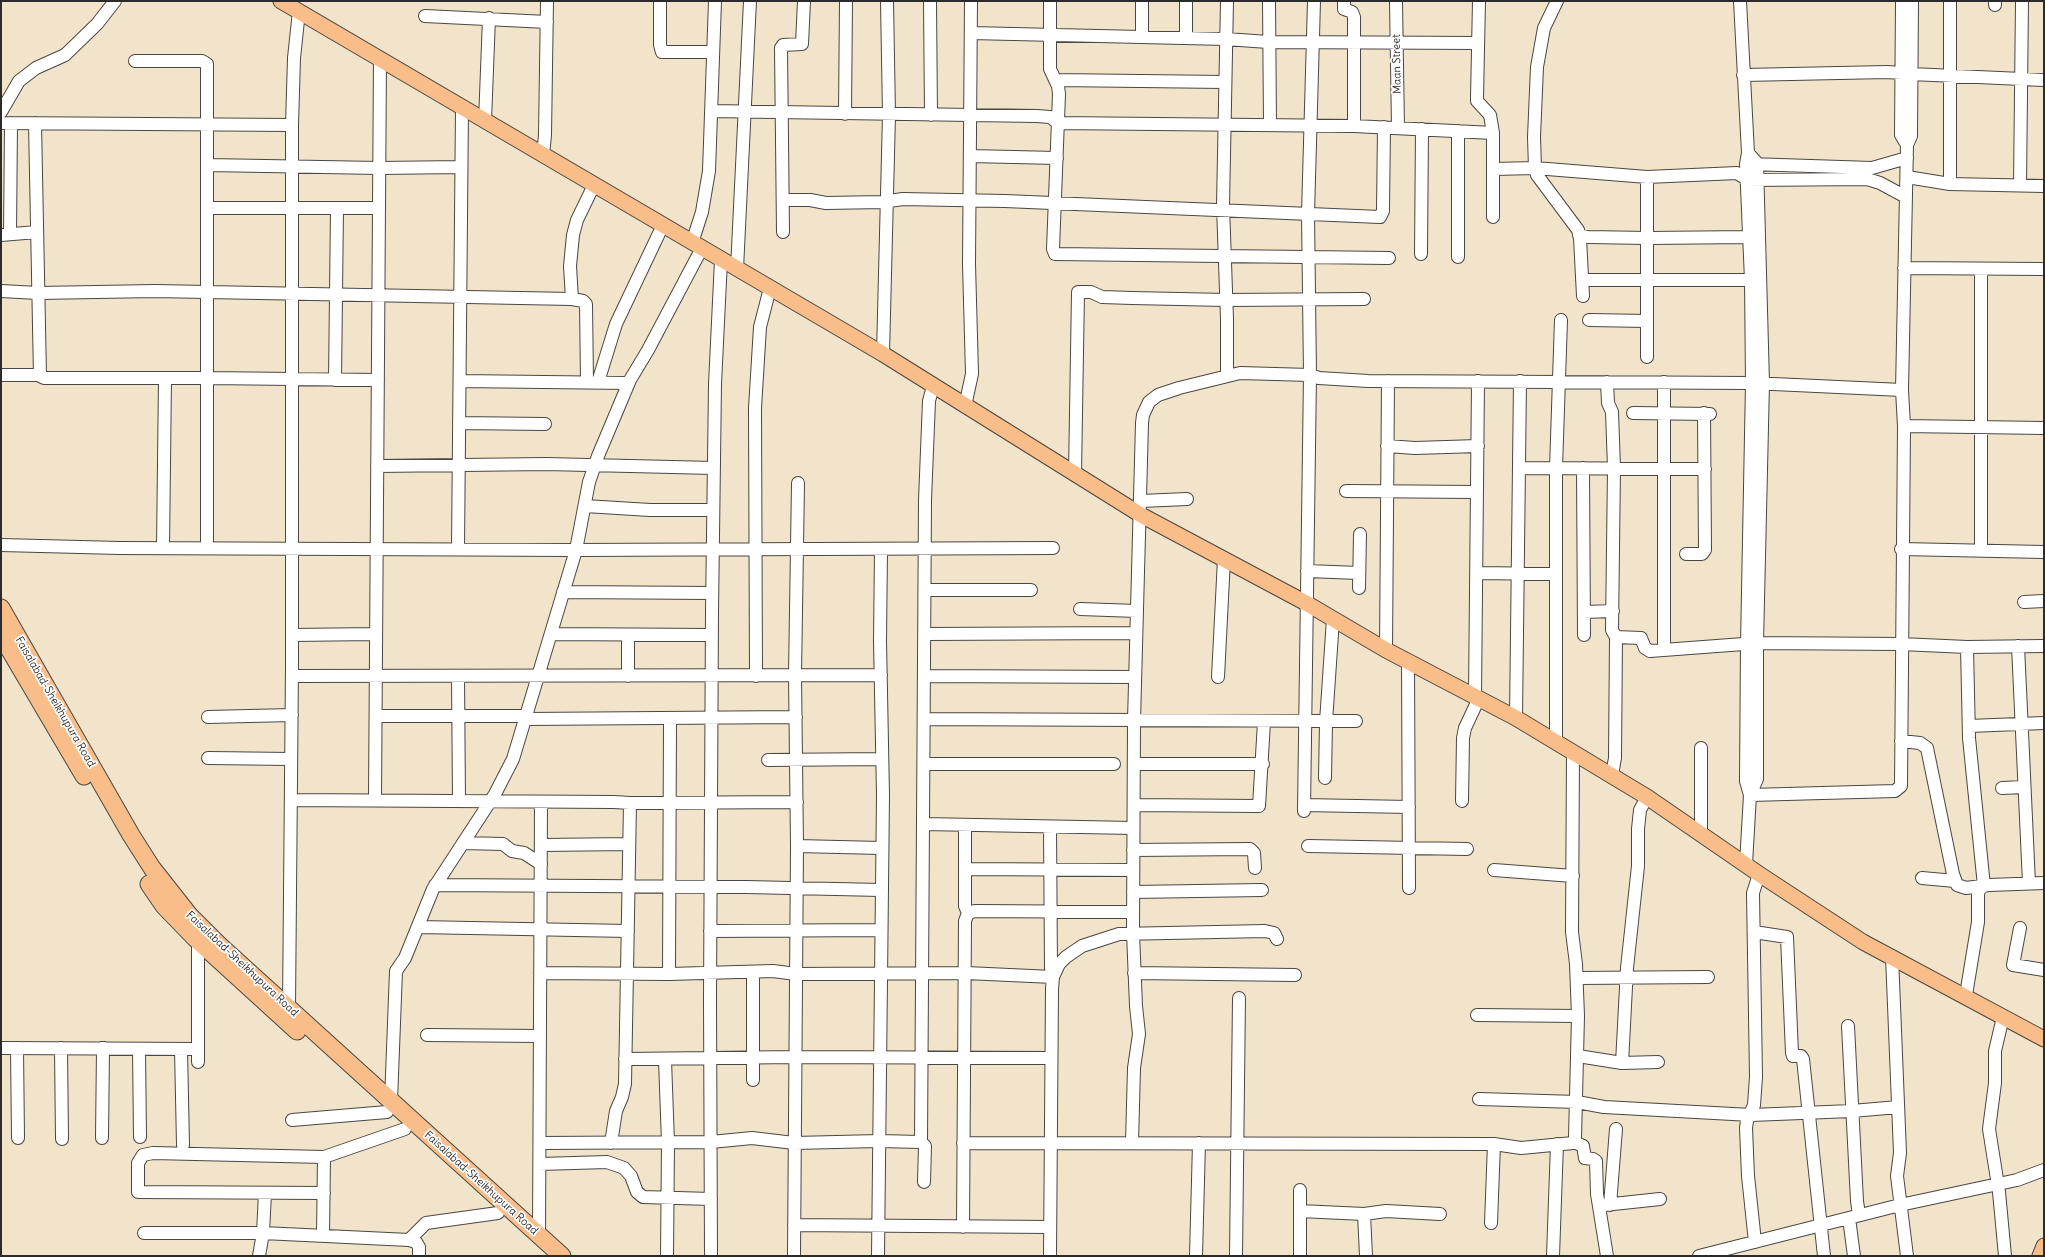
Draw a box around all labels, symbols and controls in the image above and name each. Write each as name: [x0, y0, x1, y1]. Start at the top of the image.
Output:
street label: Maan Street: [1390, 34, 1404, 94]
street label: Faisalabad-Sheikhupura Road: [12, 634, 98, 770]
street label: Faisalabad-Sheikhupura Road: [183, 909, 301, 1019]
street label: Faisalabad-Sheikhupura Road: [421, 1128, 541, 1238]

